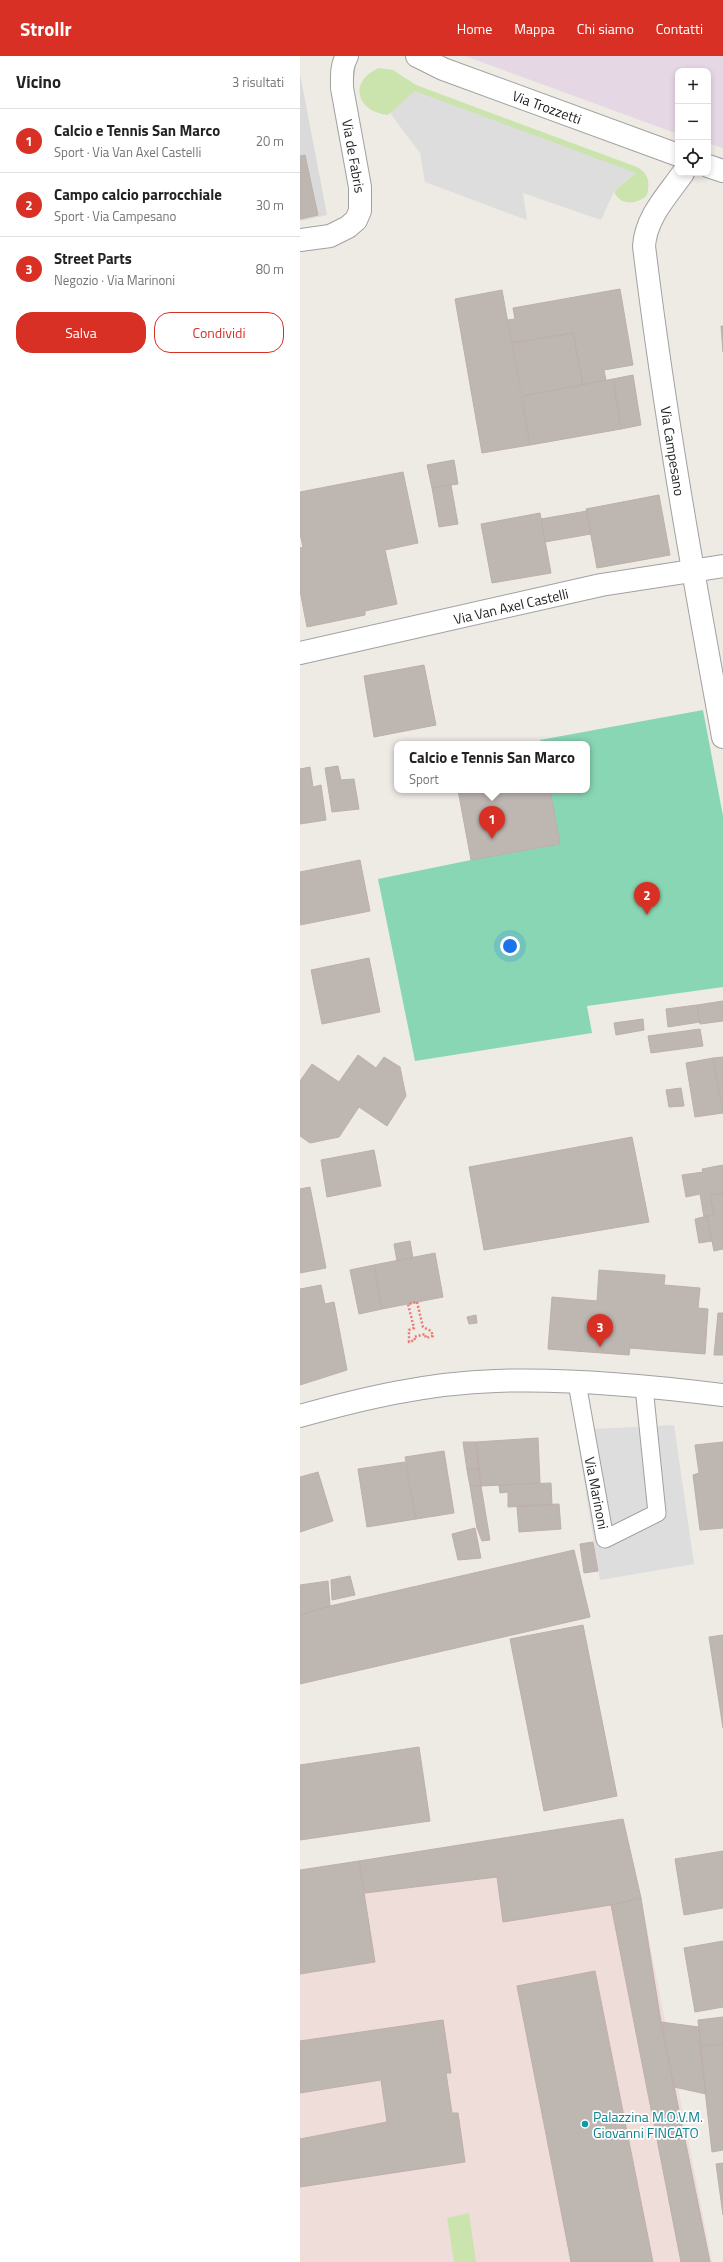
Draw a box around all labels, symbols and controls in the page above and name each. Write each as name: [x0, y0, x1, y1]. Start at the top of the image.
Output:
text: Strollr: [20, 14, 72, 43]
text: Home: [457, 18, 492, 39]
text: Mappa: [514, 18, 555, 39]
text: Chi siamo: [577, 18, 634, 39]
text: Contatti: [656, 18, 703, 39]
map controls: [675, 68, 711, 176]
button: +: [675, 68, 711, 104]
text: Vicino: [16, 69, 61, 95]
text: 3 risultati: [232, 72, 284, 92]
street label: Via Trozzetti: [510, 85, 584, 129]
button: −: [675, 104, 711, 140]
street label: Via de Fabris: [337, 117, 371, 195]
text: Calcio e Tennis San Marco: [54, 119, 220, 142]
text: 1: [25, 131, 33, 151]
text: 20 m: [256, 131, 284, 151]
button: locate: [675, 140, 711, 176]
text: Sport · Via Van Axel Castelli: [54, 142, 201, 162]
text: Campo calcio parrocchiale: [54, 183, 222, 206]
text: 2: [25, 195, 33, 215]
text: 30 m: [256, 195, 284, 215]
text: Sport · Via Campesano: [54, 206, 176, 226]
text: Street Parts: [54, 247, 132, 270]
text: 3: [25, 259, 33, 279]
text: 80 m: [256, 259, 284, 279]
text: Negozio · Via Marinoni: [54, 270, 175, 290]
button: Salva: [16, 312, 146, 353]
button: Condividi: [154, 312, 284, 353]
street label: Via Campesano: [656, 405, 690, 497]
street label: Via Van Axel Castelli: [452, 583, 570, 629]
popup: [394, 741, 590, 793]
text: Calcio e Tennis San Marco: [409, 746, 575, 769]
text: Sport: [409, 769, 439, 789]
pin: 1: [479, 806, 505, 839]
pin: 2: [634, 882, 660, 915]
your location: [500, 936, 520, 956]
pin: 3: [587, 1314, 613, 1347]
street label: Via Marinoni: [580, 1455, 614, 1531]
place label: Palazzina M.O.V.M. Giovanni FINCATO: [593, 2106, 703, 2143]
marker: Palazzina M.O.V.M. Giovanni FINCATO: [580, 2119, 590, 2129]

